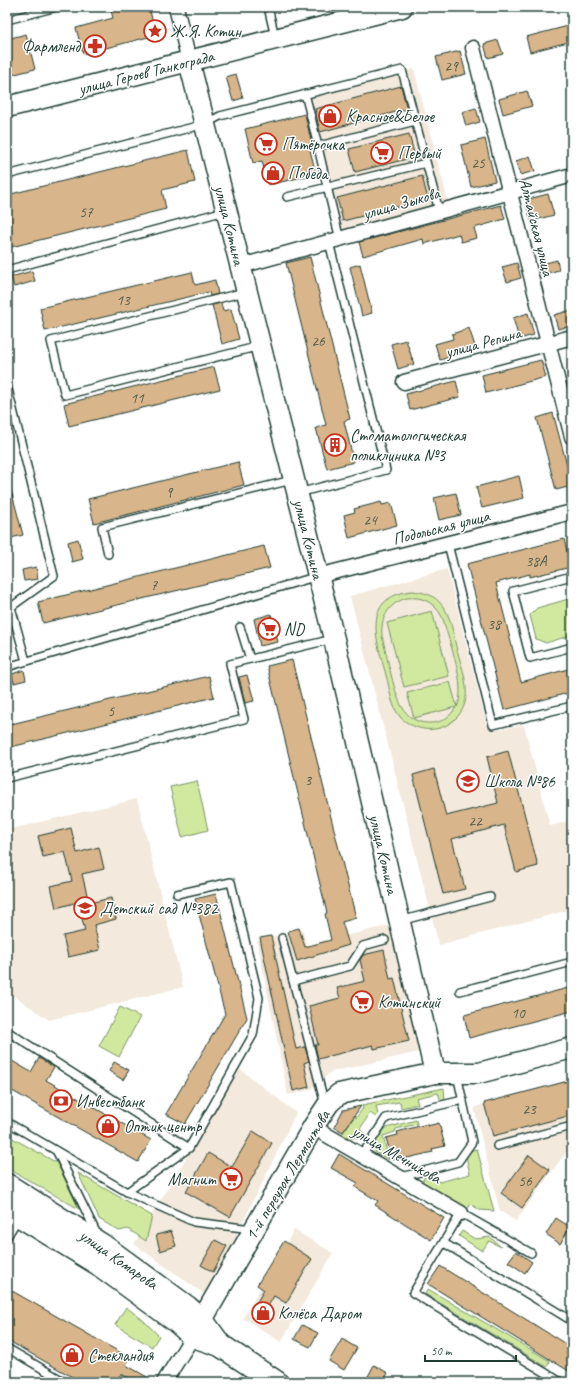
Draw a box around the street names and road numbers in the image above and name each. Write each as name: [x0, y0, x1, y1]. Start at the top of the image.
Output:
street label: улица Героев Танкограда: [75, 45, 218, 100]
street label: Алтайская улица: [514, 176, 559, 279]
street label: улица Котина: [209, 182, 250, 269]
street label: улица Зыкова: [359, 182, 443, 225]
street label: улица Репина: [442, 322, 525, 363]
street label: улица Котина: [288, 496, 329, 583]
street label: Подольская улица: [390, 505, 493, 550]
street label: улица Котина: [364, 811, 403, 898]
street label: 1-й переулок Лермонтова: [240, 1105, 335, 1244]
street label: улица Мечникова: [348, 1120, 446, 1189]
street label: улица Комарова: [75, 1224, 163, 1295]

